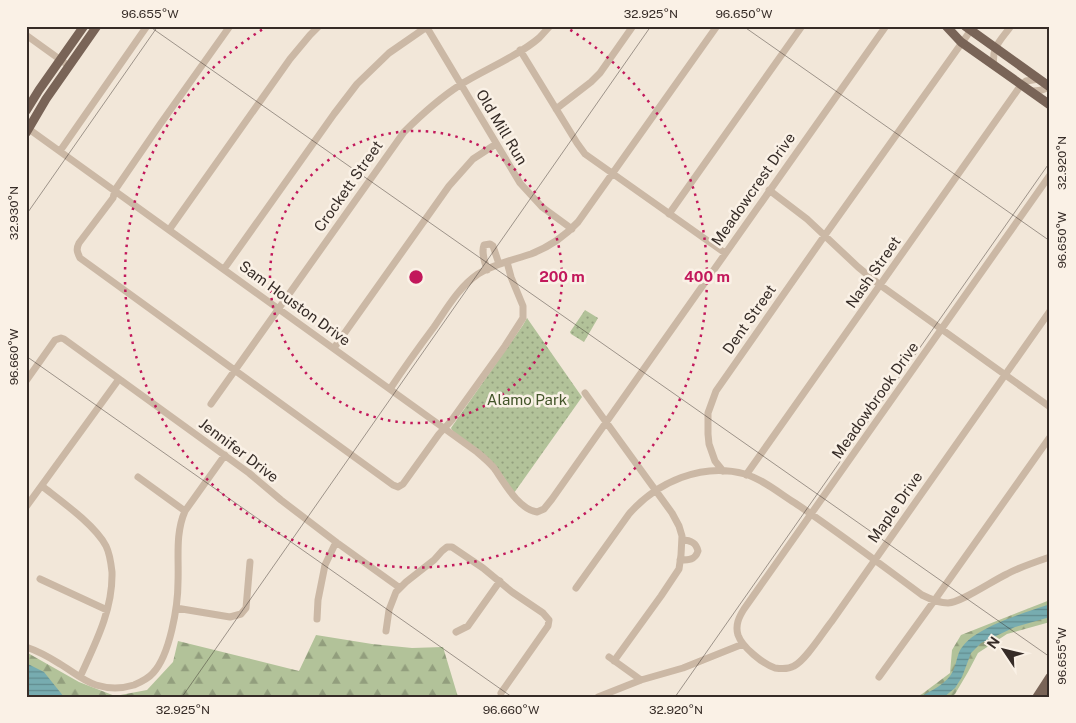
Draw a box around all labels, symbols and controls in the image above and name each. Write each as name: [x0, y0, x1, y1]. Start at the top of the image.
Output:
text: 96.655°W: [121, 7, 179, 21]
text: 32.925°N: [624, 7, 678, 21]
text: 96.650°W: [715, 7, 773, 21]
street label: Old Mill Run: [473, 86, 531, 168]
street label: Meadowcrest Drive: [708, 129, 798, 249]
text: 32.920°N: [1055, 136, 1069, 190]
street label: Crockett Street: [310, 137, 386, 235]
text: 32.930°N: [7, 186, 21, 240]
text: 96.650°W: [1055, 211, 1069, 269]
street label: Nash Street: [842, 233, 904, 311]
street label: Sam Houston Drive: [236, 257, 354, 349]
centre of rings: [407, 268, 425, 286]
text: 200 m: [539, 268, 585, 285]
text: 400 m: [684, 268, 730, 285]
street label: Dent Street: [719, 281, 779, 357]
text: 96.660°W: [7, 328, 21, 385]
street label: Meadowbrook Drive: [828, 338, 922, 462]
park label: Alamo Park: [487, 391, 567, 408]
street label: Jennifer Drive: [196, 415, 282, 485]
street label: Maple Drive: [864, 468, 926, 546]
north arrow: [978, 626, 1028, 676]
text: 96.655°W: [1055, 627, 1069, 685]
text: N: [984, 633, 1003, 652]
text: 32.925°N: [156, 703, 210, 717]
text: 96.660°W: [483, 703, 540, 717]
text: 32.920°N: [649, 703, 703, 717]

